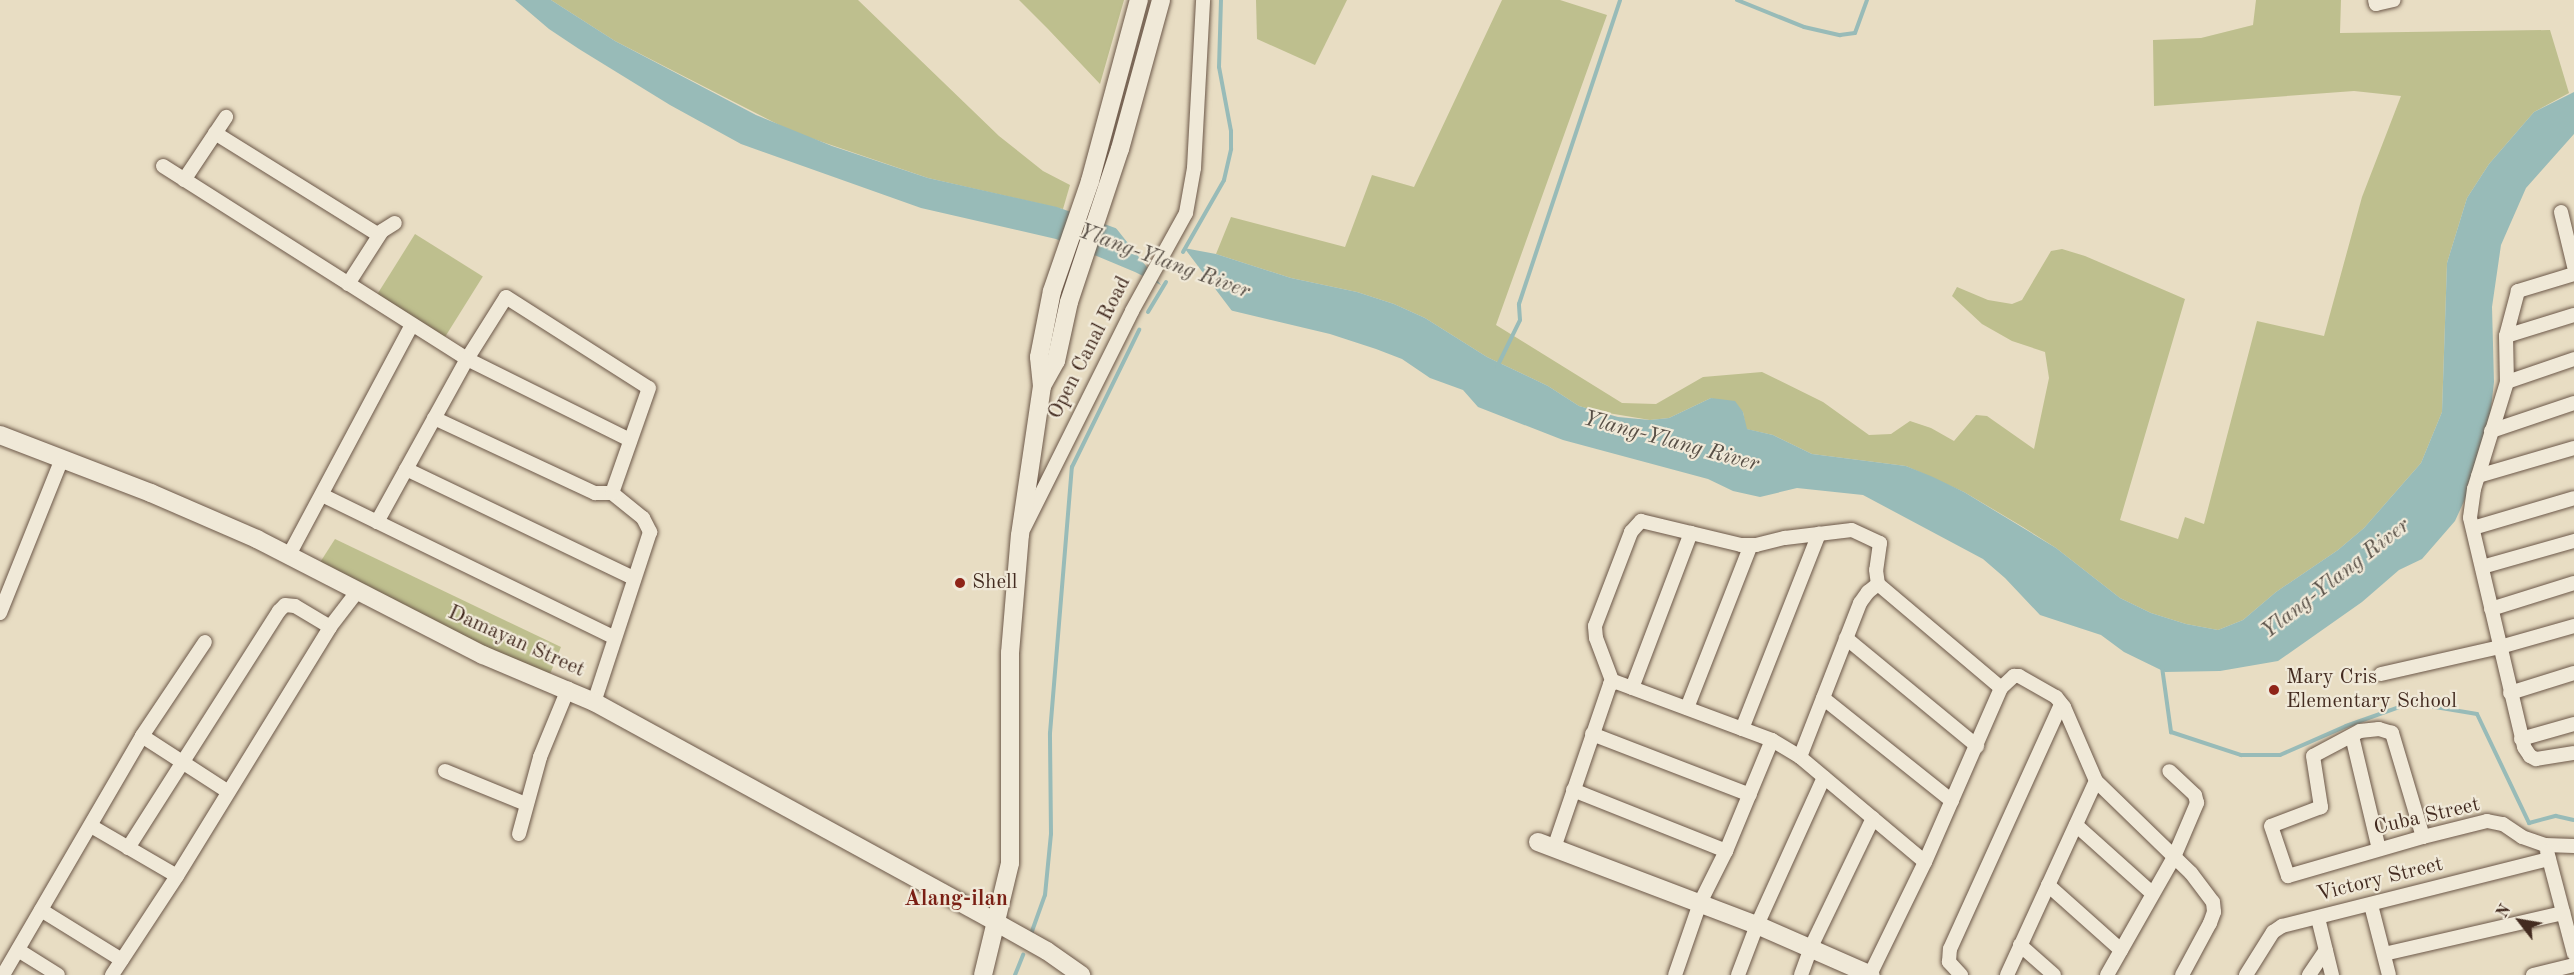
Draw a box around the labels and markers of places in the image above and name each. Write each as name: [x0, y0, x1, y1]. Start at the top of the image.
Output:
place label: Shell: [972, 570, 1017, 596]
marker: Shell: [953, 576, 967, 590]
place label: Mary Cris Elementary School: [2286, 665, 2457, 715]
marker: Mary Cris Elementary School: [2267, 683, 2281, 697]

